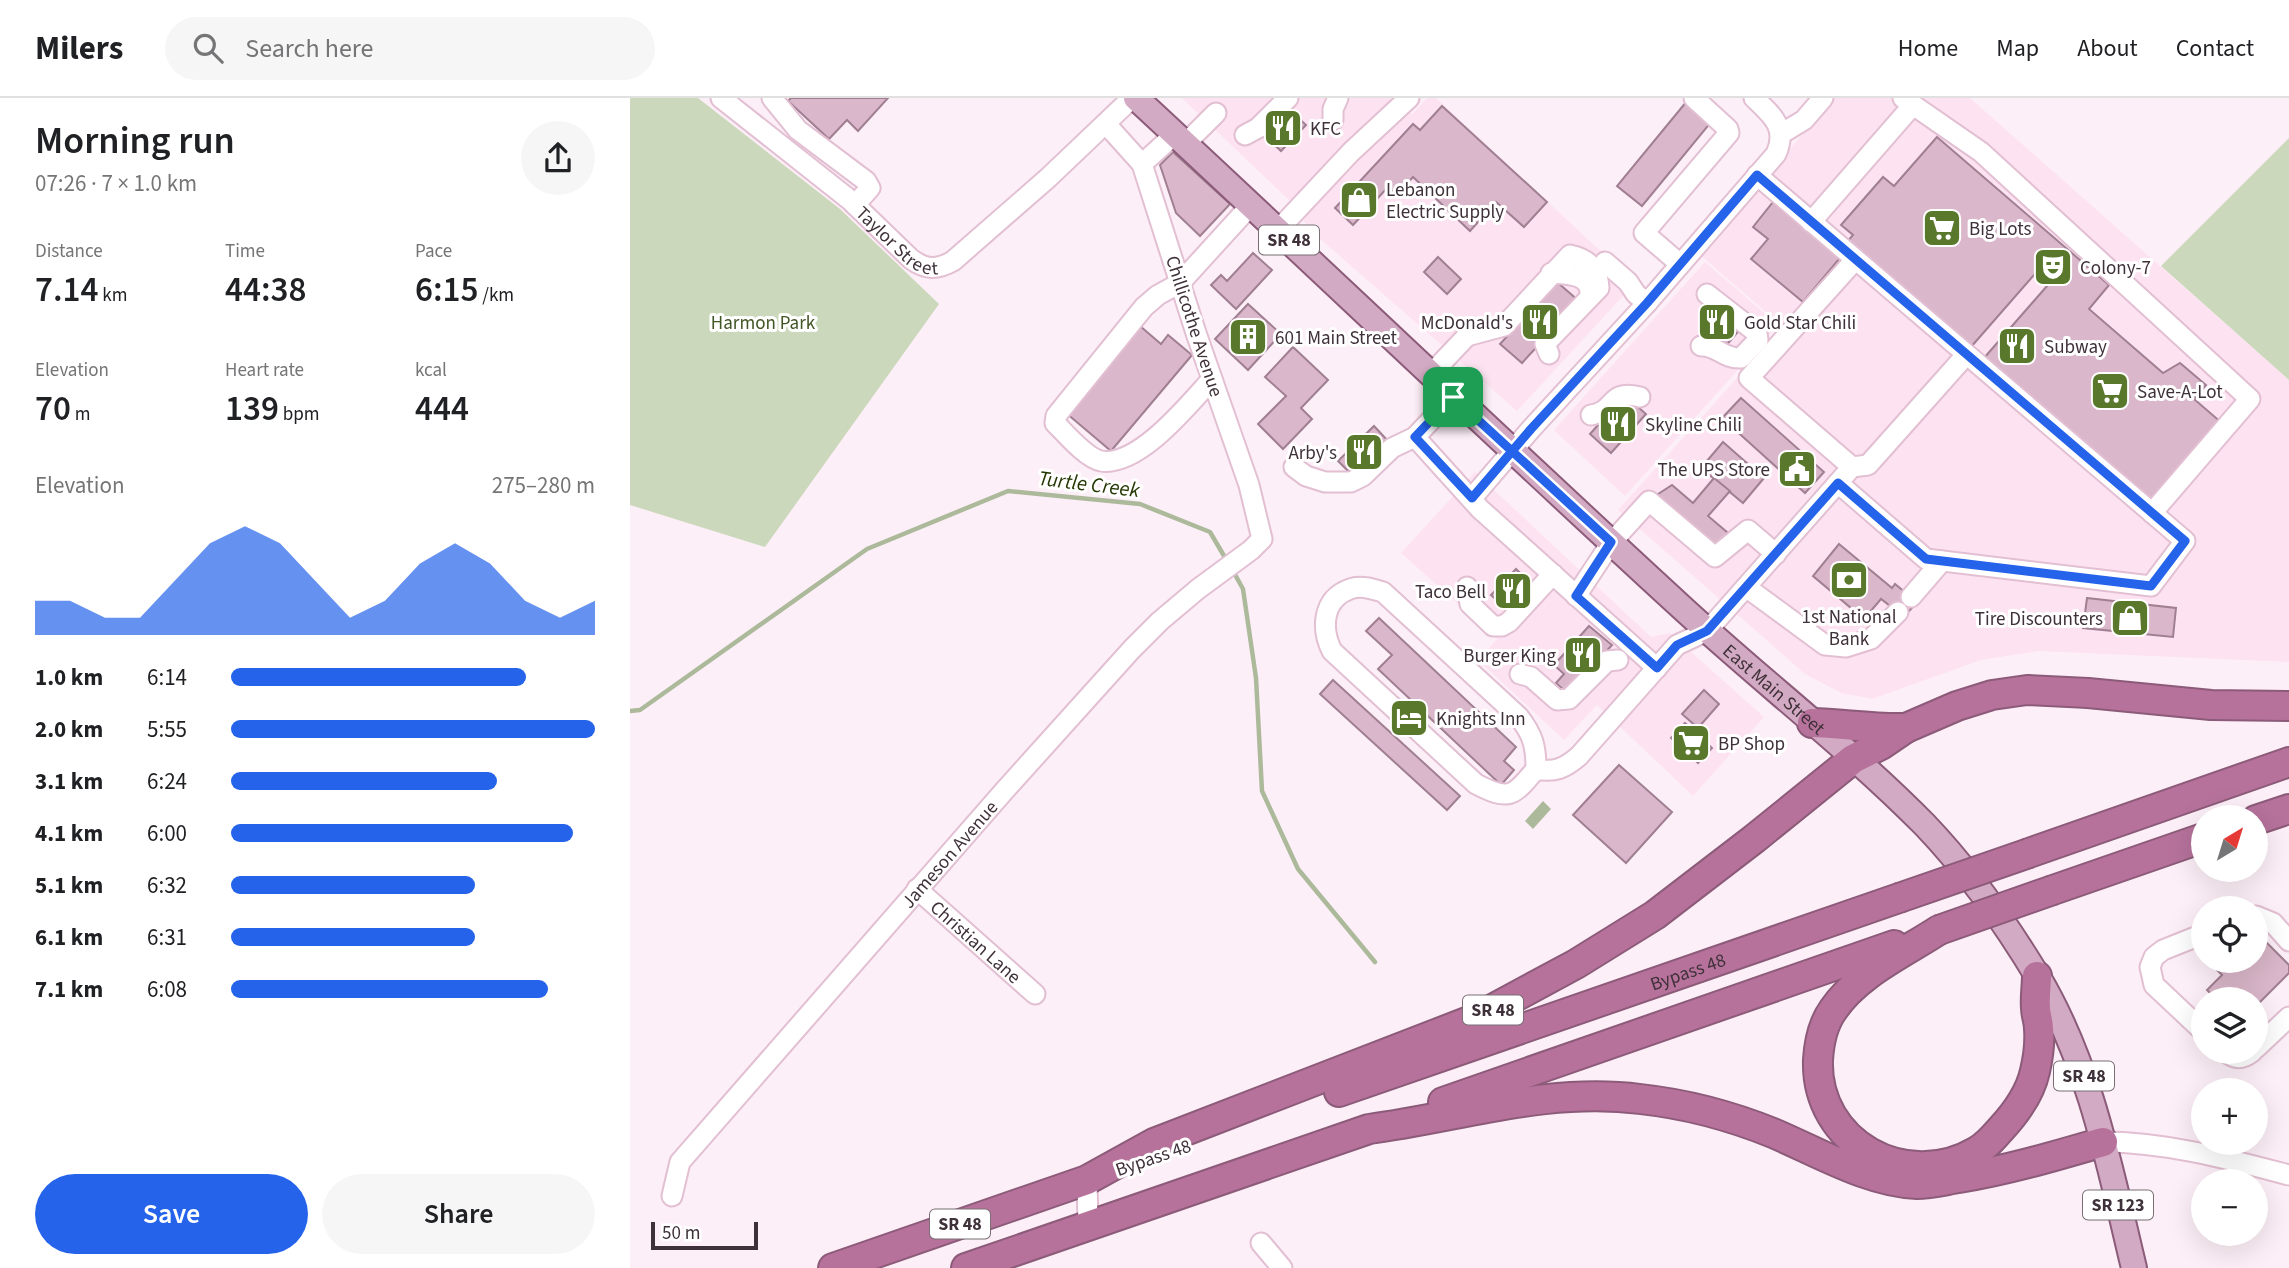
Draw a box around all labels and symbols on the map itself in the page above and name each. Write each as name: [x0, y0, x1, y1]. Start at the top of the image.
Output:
restaurant icon: KFC: [1262, 107, 1304, 149]
place label: KFC: [1310, 116, 1341, 143]
place label: Lebanon Electric Supply: [1386, 177, 1504, 226]
shop icon: Lebanon Electric Supply: [1338, 179, 1380, 221]
street label: Taylor Street: [849, 201, 940, 283]
supermarket icon: Big Lots: [1921, 207, 1963, 249]
place label: Big Lots: [1969, 216, 2031, 243]
road number: SR 48: [1259, 225, 1319, 254]
theatre icon: Colony-7: [2032, 246, 2074, 288]
street label: Chillicothe Avenue: [1158, 252, 1229, 401]
place label: Colony-7: [2080, 255, 2151, 282]
restaurant icon: McDonald's: [1519, 301, 1561, 343]
restaurant icon: Gold Star Chili: [1696, 301, 1738, 343]
park label: Harmon Park: [711, 310, 816, 337]
place label: McDonald's: [1421, 310, 1513, 337]
place label: Gold Star Chili: [1744, 310, 1856, 337]
building icon: 601 Main Street: [1227, 316, 1269, 358]
place label: 601 Main Street: [1275, 325, 1398, 352]
restaurant icon: Subway: [1996, 325, 2038, 367]
place label: Subway: [2044, 334, 2107, 361]
pin: [1423, 367, 1483, 427]
supermarket icon: Save-A-Lot: [2089, 370, 2131, 412]
place label: Save-A-Lot: [2137, 379, 2223, 406]
restaurant icon: Skyline Chili: [1597, 403, 1639, 445]
place label: Skyline Chili: [1645, 412, 1742, 439]
restaurant icon: Arby's: [1343, 431, 1385, 473]
place label: Arby's: [1288, 440, 1337, 467]
public building icon: The UPS Store: [1776, 448, 1818, 490]
place label: The UPS Store: [1658, 457, 1770, 484]
water label: Turtle Creek: [1037, 463, 1142, 505]
bank icon: 1st National Bank: [1828, 559, 1870, 601]
restaurant icon: Taco Bell: [1492, 570, 1534, 612]
place label: Taco Bell: [1415, 579, 1486, 606]
shop icon: Tire Discounters: [2109, 597, 2151, 639]
place label: 1st National Bank: [1801, 604, 1897, 653]
place label: Tire Discounters: [1975, 606, 2103, 633]
restaurant icon: Burger King: [1562, 634, 1604, 676]
street label: East Main Street: [1716, 638, 1831, 742]
place label: Burger King: [1463, 643, 1556, 670]
hotel icon: Knights Inn: [1388, 697, 1430, 739]
place label: Knights Inn: [1436, 706, 1526, 733]
supermarket icon: BP Shop: [1670, 722, 1712, 764]
place label: BP Shop: [1718, 731, 1785, 758]
street label: Jameson Avenue: [896, 795, 1005, 915]
north arrow: [2191, 805, 2268, 882]
street label: Christian Lane: [924, 895, 1026, 990]
street label: Bypass 48: [1647, 947, 1730, 998]
road number: SR 48: [1463, 995, 1523, 1024]
road number: SR 48: [2054, 1062, 2114, 1091]
street label: Bypass 48: [1112, 1133, 1195, 1184]
road number: SR 123: [2083, 1190, 2153, 1220]
road number: SR 48: [930, 1210, 990, 1238]
scale bar: [651, 1219, 758, 1251]

